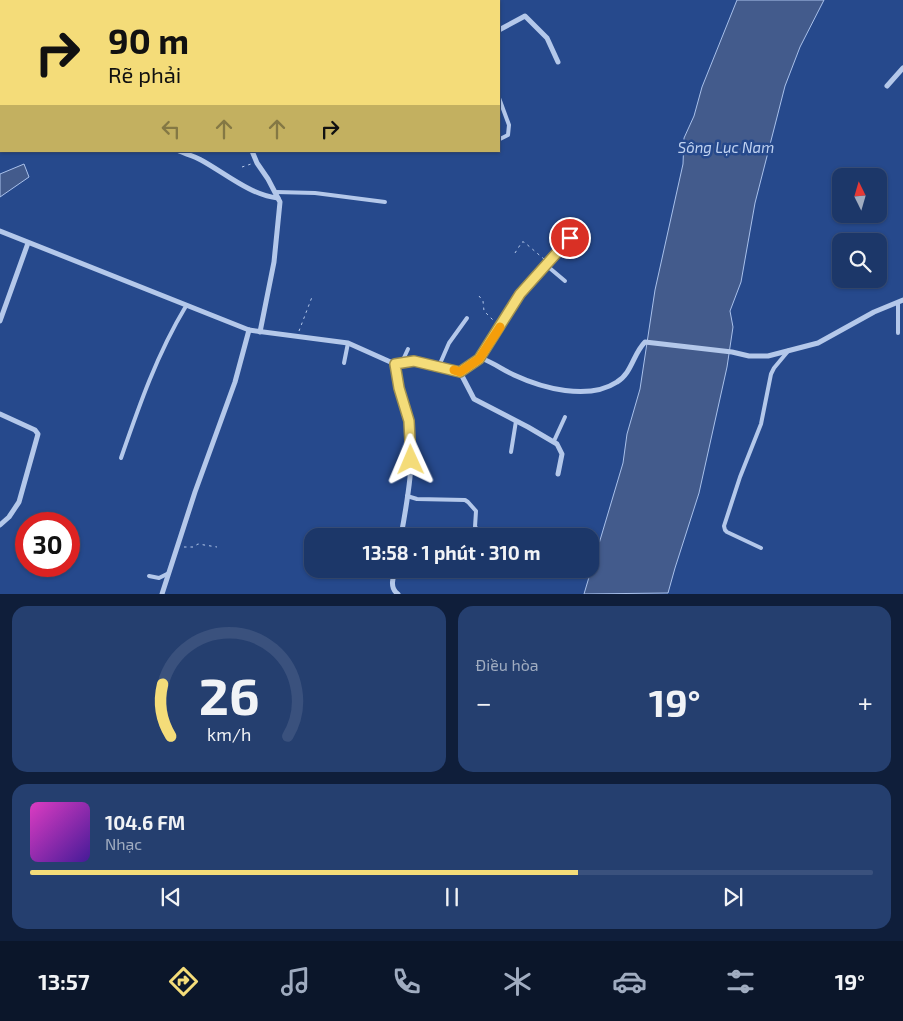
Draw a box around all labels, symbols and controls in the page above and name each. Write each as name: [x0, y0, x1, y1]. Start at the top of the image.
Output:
text: 90 m: [108, 19, 189, 61]
icon: right: [25, 20, 90, 85]
text: Rẽ phải: [108, 61, 181, 87]
icon: left: [157, 115, 185, 143]
icon: ahead: [210, 115, 238, 143]
icon: ahead: [263, 115, 291, 143]
icon: right: [316, 115, 344, 143]
water label: Sông Lục Nam: [678, 138, 774, 156]
north arrow: [832, 168, 888, 222]
map controls: [832, 168, 887, 288]
pin: [549, 217, 591, 259]
icon: arrive: [556, 224, 584, 252]
button: search: [832, 233, 887, 288]
position arrow: [384, 433, 436, 485]
speed limit sign: 30: [15, 512, 80, 577]
text: 13:58 · 1 phút · 310 m: [362, 541, 541, 564]
text: Điều hòa: [476, 655, 539, 674]
text: 26: [198, 663, 259, 725]
text: 19°: [649, 679, 701, 725]
text: −: [476, 685, 492, 719]
text: +: [858, 685, 873, 719]
text: km/h: [207, 723, 251, 745]
text: 104.6 FM: [105, 811, 185, 834]
text: Nhạc: [105, 834, 142, 853]
icon: previous: [157, 883, 185, 911]
icon: pause: [438, 883, 466, 911]
icon: next: [719, 883, 747, 911]
icon: directions: [166, 964, 201, 999]
icon: music: [278, 964, 313, 999]
icon: phone: [389, 964, 424, 999]
icon: climate: [500, 964, 535, 999]
icon: car: [612, 964, 647, 999]
icon: filters: [723, 964, 758, 999]
text: 13:57: [38, 968, 90, 994]
text: 19°: [835, 968, 865, 994]

